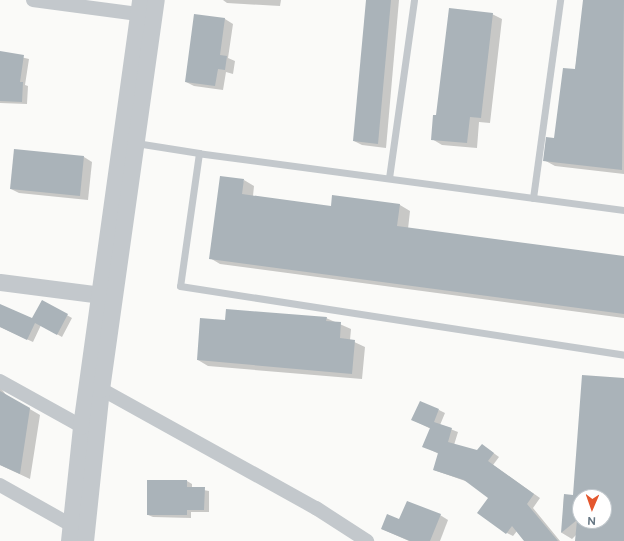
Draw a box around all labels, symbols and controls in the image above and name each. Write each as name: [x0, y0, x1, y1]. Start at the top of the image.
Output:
north arrow: [572, 489, 612, 529]
text: N: [587, 514, 596, 527]

